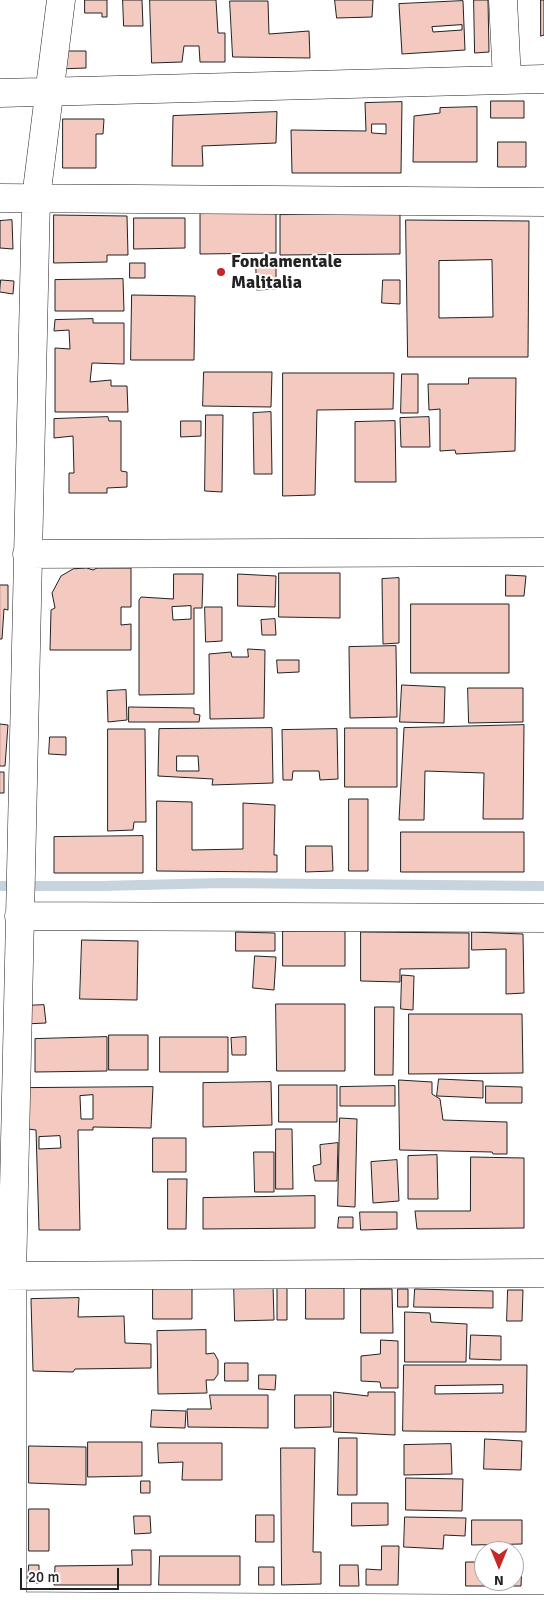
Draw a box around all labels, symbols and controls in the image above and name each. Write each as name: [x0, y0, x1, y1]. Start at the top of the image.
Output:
place label: Fondamentale Malitalia: [231, 251, 342, 294]
marker: Fondamentale Malitalia: [215, 266, 227, 278]
north arrow: [474, 1541, 524, 1591]
scale bar: [22, 1558, 121, 1590]
text: 20 m: [28, 1568, 59, 1586]
text: N: [494, 1572, 504, 1589]

